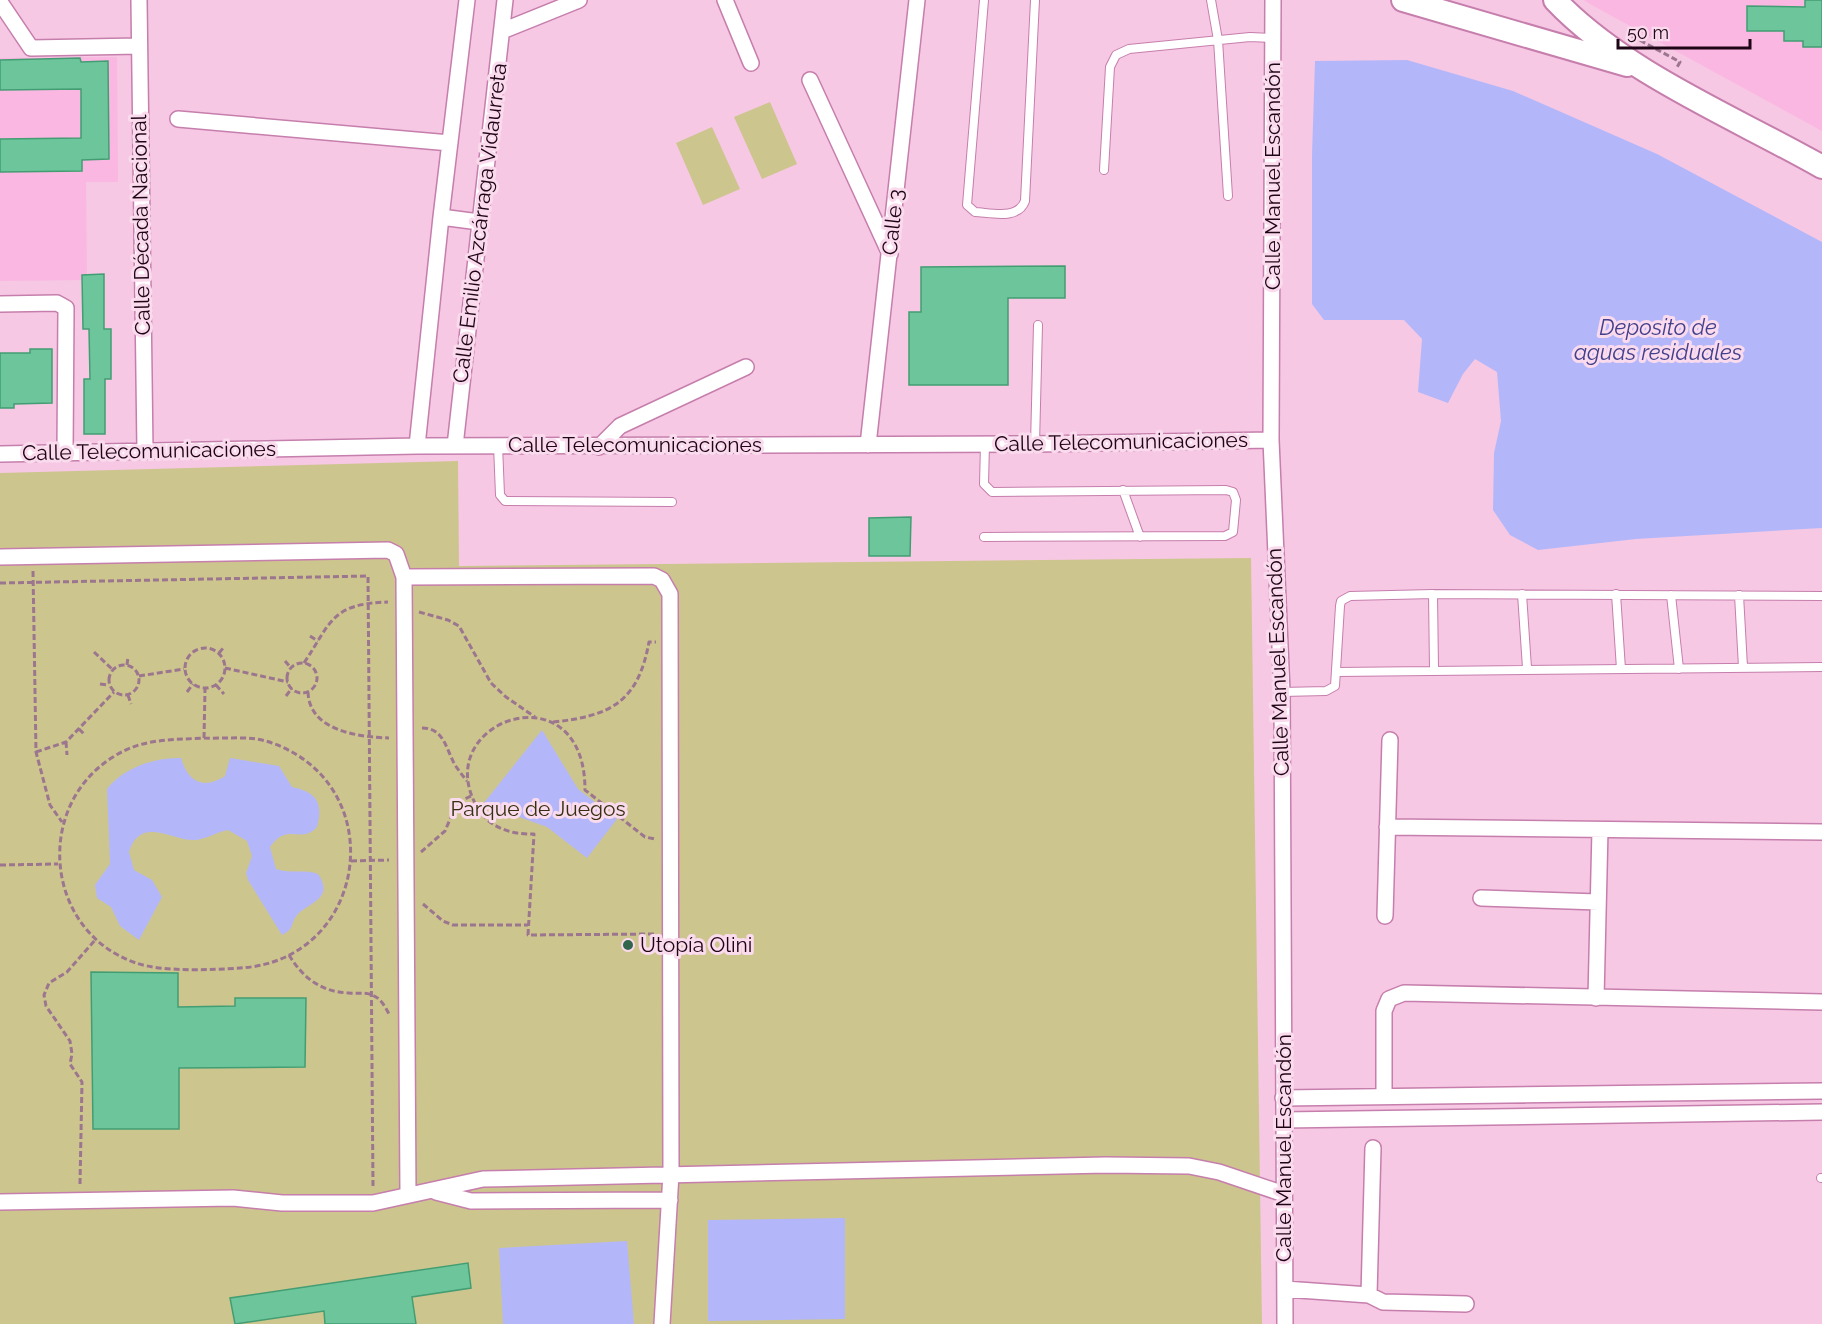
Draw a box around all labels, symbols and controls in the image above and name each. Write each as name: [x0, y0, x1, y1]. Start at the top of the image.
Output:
scale bar: [1618, 12, 1750, 50]
text: 50 m: [1627, 22, 1669, 43]
street label: Calle Emilio Azcárraga Vidaurreta: [447, 61, 512, 384]
street label: Calle Manuel Escandón: [1260, 62, 1285, 290]
street label: Calle Década Nacional: [126, 114, 155, 336]
street label: Calle 3: [877, 188, 908, 256]
water label: Deposito de aguas residuales: [1574, 314, 1742, 365]
street label: Calle Telecomunicaciones: [994, 427, 1248, 456]
street label: Calle Telecomunicaciones: [508, 432, 762, 457]
street label: Calle Telecomunicaciones: [22, 436, 276, 465]
street label: Calle Manuel Escandón: [1261, 548, 1294, 776]
park label: Parque de Juegos: [450, 796, 626, 821]
place label: Utopía Olini: [640, 932, 752, 957]
marker: Utopía Olini: [621, 938, 635, 952]
street label: Calle Manuel Escandón: [1271, 1034, 1296, 1262]

